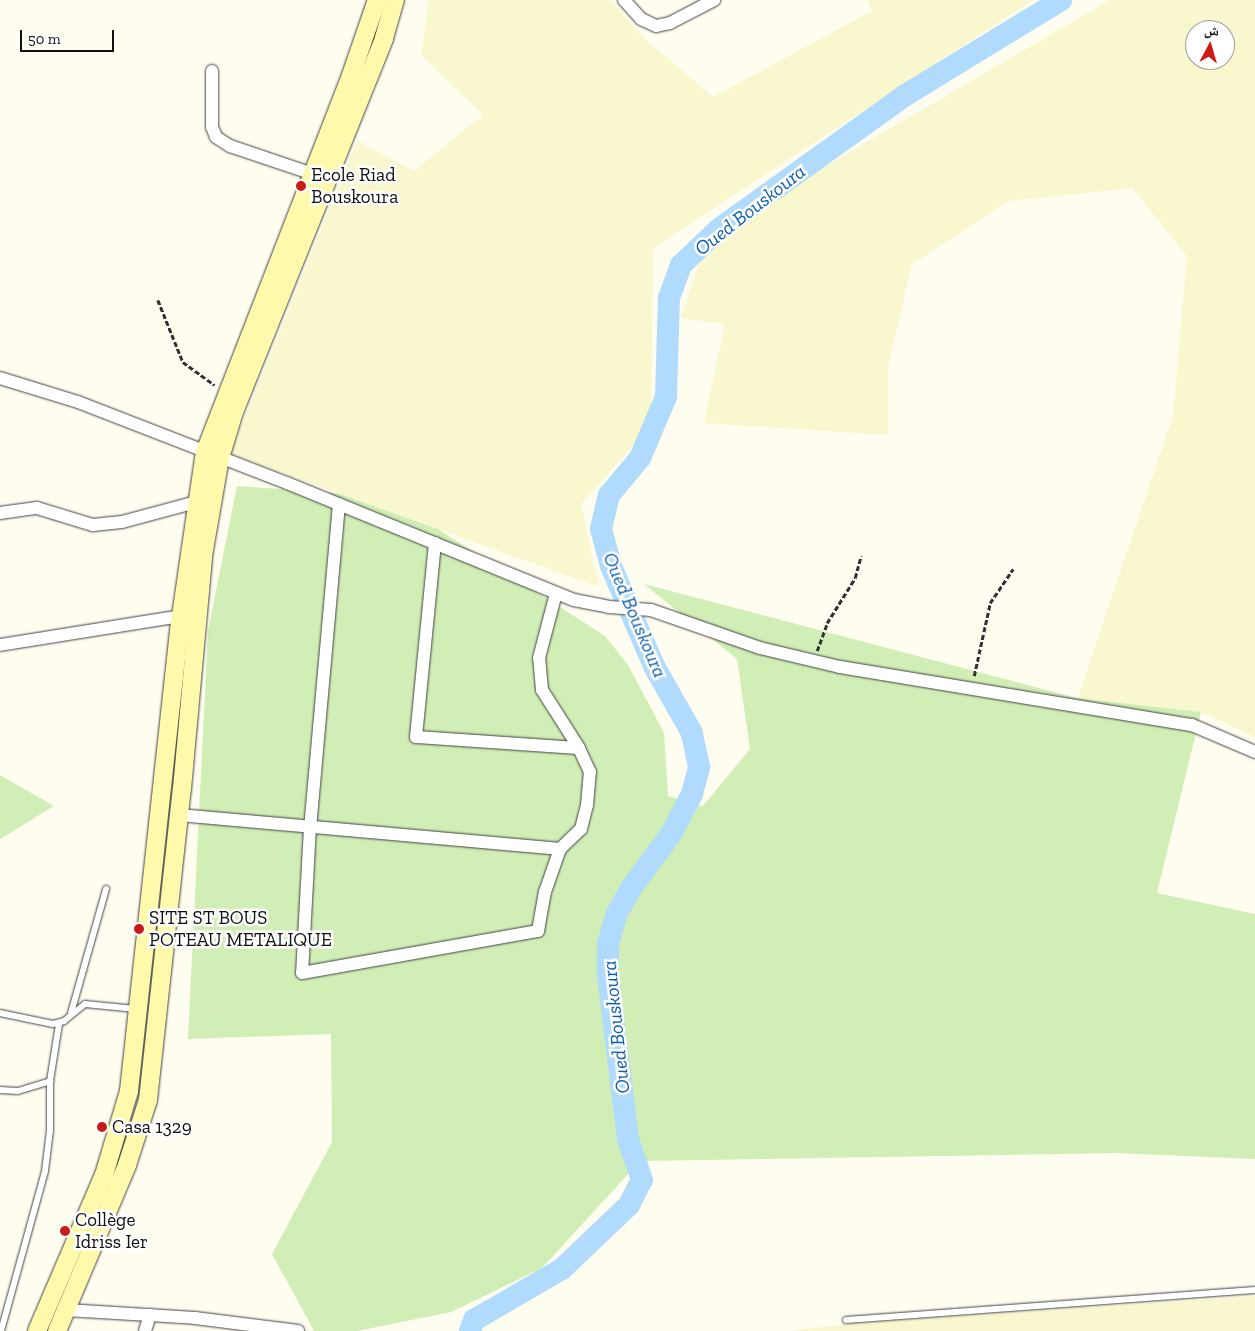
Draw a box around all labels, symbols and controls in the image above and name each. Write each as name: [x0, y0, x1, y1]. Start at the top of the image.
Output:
scale bar: [22, 20, 116, 52]
north arrow: [1185, 20, 1235, 70]
text: ش: [1203, 21, 1220, 40]
text: 50 m: [28, 30, 61, 48]
water label: Oued Bouskoura: [690, 159, 810, 261]
place label: Ecole Riad Bouskoura: [311, 164, 398, 208]
marker: Ecole Riad Bouskoura: [295, 180, 307, 192]
water label: Oued Bouskoura: [598, 549, 672, 681]
place label: SITE ST BOUS POTEAU METALIQUE: [149, 907, 332, 951]
marker: SITE ST BOUS POTEAU METALIQUE: [133, 923, 145, 935]
water label: Oued Bouskoura: [597, 959, 635, 1095]
place label: Casa 1329: [112, 1116, 192, 1138]
marker: Casa 1329: [96, 1121, 108, 1133]
place label: Collège Idriss Ier: [75, 1209, 148, 1253]
marker: Collège Idriss Ier: [59, 1225, 71, 1237]

